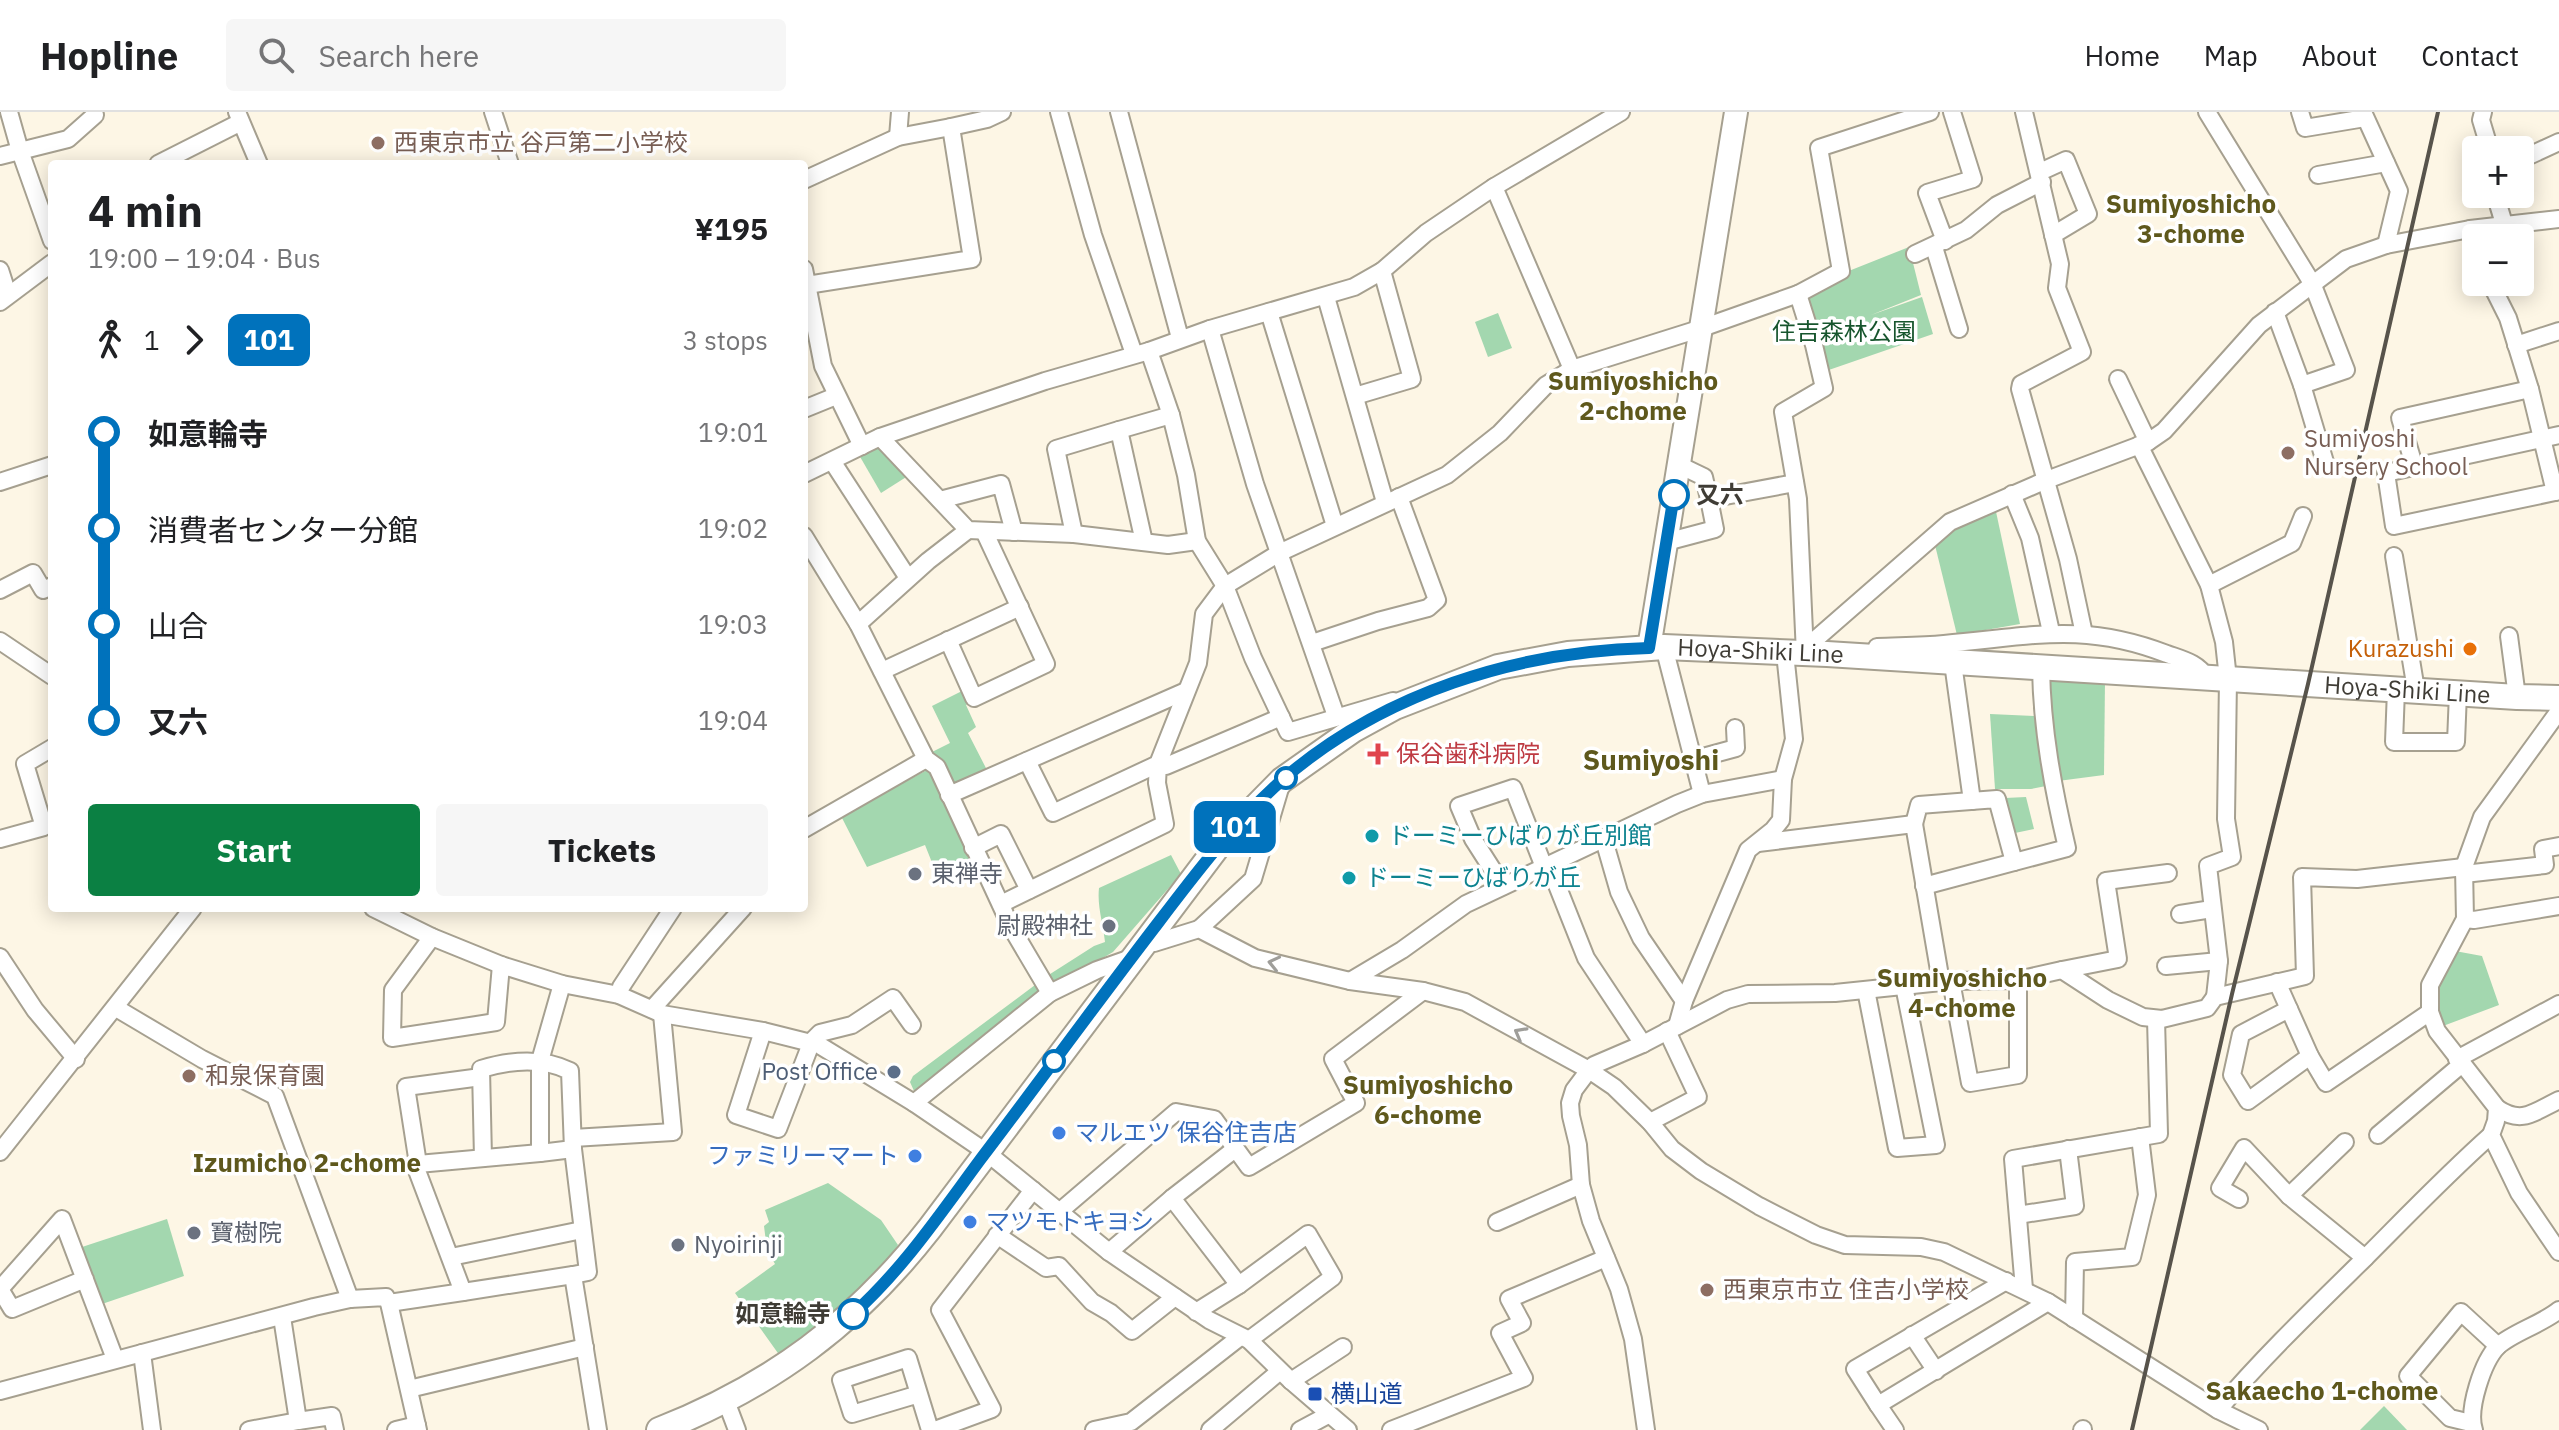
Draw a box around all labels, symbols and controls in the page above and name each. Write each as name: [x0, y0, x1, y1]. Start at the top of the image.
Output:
search box: [226, 19, 786, 91]
text: Hopline: [40, 31, 178, 80]
icon: search: [254, 33, 298, 77]
text: Search here: [318, 36, 479, 75]
text: Home: [2084, 37, 2160, 74]
text: Map: [2204, 37, 2258, 74]
text: About: [2302, 37, 2377, 74]
text: Contact: [2421, 37, 2519, 74]
place label: 西東京市立 谷戸第二小学校: [394, 126, 688, 158]
marker: 西東京市立 谷戸第二小学校: [369, 134, 387, 152]
map controls: [2462, 136, 2534, 296]
button: +: [2462, 136, 2534, 208]
text: 4 min: [88, 182, 203, 239]
district label: Sumiyoshicho 3-chome: [2106, 186, 2276, 250]
text: ¥195: [695, 209, 768, 248]
button: −: [2462, 224, 2534, 296]
text: 19:00 – 19:04 · Bus: [88, 241, 321, 275]
park label: 住吉森林公園: [1772, 315, 1916, 347]
icon: walk: [88, 318, 132, 362]
icon: forward: [172, 318, 216, 362]
text: 101: [244, 321, 294, 358]
text: 1: [144, 323, 160, 357]
text: 3 stops: [682, 323, 768, 357]
district label: Sumiyoshicho 2-chome: [1548, 363, 1718, 427]
text: 如意輪寺: [148, 414, 268, 453]
text: 19:01: [698, 415, 768, 449]
place label: Sumiyoshi Nursery School: [2304, 422, 2468, 482]
marker: Sumiyoshi Nursery School: [2279, 444, 2297, 462]
place label: 又六: [1696, 478, 1744, 510]
marker: 又六: [1659, 480, 1689, 510]
text: 消費者センター分館: [148, 510, 418, 549]
text: 19:02: [698, 511, 768, 545]
text: 山合: [148, 606, 208, 645]
text: 19:03: [698, 607, 768, 641]
street label: Hoya-Shiki Line: [1677, 631, 1845, 670]
place label: Kurazushi: [2348, 632, 2454, 664]
marker: Kurazushi: [2461, 640, 2479, 658]
street label: Hoya-Shiki Line: [2323, 668, 2492, 710]
text: 又六: [148, 702, 208, 741]
text: 19:04: [698, 703, 768, 737]
place label: 保谷歯科病院: [1396, 737, 1540, 769]
district label: Sumiyoshi: [1583, 741, 1719, 778]
marker: 保谷歯科病院: [1367, 743, 1389, 765]
unlabelled marker: [1275, 767, 1297, 789]
line badge: 101: [1189, 801, 1281, 853]
button: Start: [88, 804, 420, 896]
button: Tickets: [436, 804, 768, 896]
text: 101: [1210, 808, 1260, 845]
place label: ドーミーひばりが丘別館: [1388, 819, 1652, 851]
marker: ドーミーひばりが丘別館: [1363, 827, 1381, 845]
place label: 東禅寺: [931, 857, 1003, 889]
place label: ドーミーひばりが丘: [1365, 861, 1581, 893]
marker: 東禅寺: [906, 865, 924, 883]
marker: ドーミーひばりが丘: [1340, 869, 1358, 887]
place label: 尉殿神社: [997, 909, 1093, 941]
marker: 尉殿神社: [1100, 917, 1118, 935]
one-way arrow: [1268, 955, 1281, 972]
district label: Sumiyoshicho 4-chome: [1877, 960, 2047, 1024]
one-way arrow: [1515, 1027, 1529, 1043]
unlabelled marker: [1043, 1050, 1065, 1072]
place label: Post Office: [761, 1055, 878, 1087]
place label: 和泉保育園: [205, 1059, 325, 1091]
marker: Post Office: [885, 1063, 903, 1081]
marker: 和泉保育園: [180, 1067, 198, 1085]
district label: Sumiyoshicho 6-chome: [1343, 1067, 1513, 1131]
place label: マルエツ 保谷住吉店: [1075, 1116, 1297, 1148]
marker: マルエツ 保谷住吉店: [1050, 1124, 1068, 1142]
place label: ファミリーマート: [707, 1139, 899, 1171]
district label: Izumicho 2-chome: [193, 1145, 421, 1179]
marker: ファミリーマート: [906, 1147, 924, 1165]
place label: マツモトキヨシ: [986, 1205, 1154, 1237]
marker: マツモトキヨシ: [961, 1213, 979, 1231]
place label: 寶樹院: [210, 1216, 282, 1248]
marker: 寶樹院: [185, 1224, 203, 1242]
place label: Nyoirinji: [694, 1228, 783, 1260]
marker: Nyoirinji: [669, 1236, 687, 1254]
place label: 西東京市立 住吉小学校: [1723, 1273, 1969, 1305]
marker: 西東京市立 住吉小学校: [1698, 1281, 1716, 1299]
place label: 如意輪寺: [735, 1297, 831, 1329]
marker: 如意輪寺: [838, 1299, 868, 1329]
district label: Sakaecho 1-chome: [2206, 1373, 2438, 1407]
place label: 横山道: [1331, 1377, 1403, 1409]
marker: 横山道: [1306, 1385, 1324, 1403]

